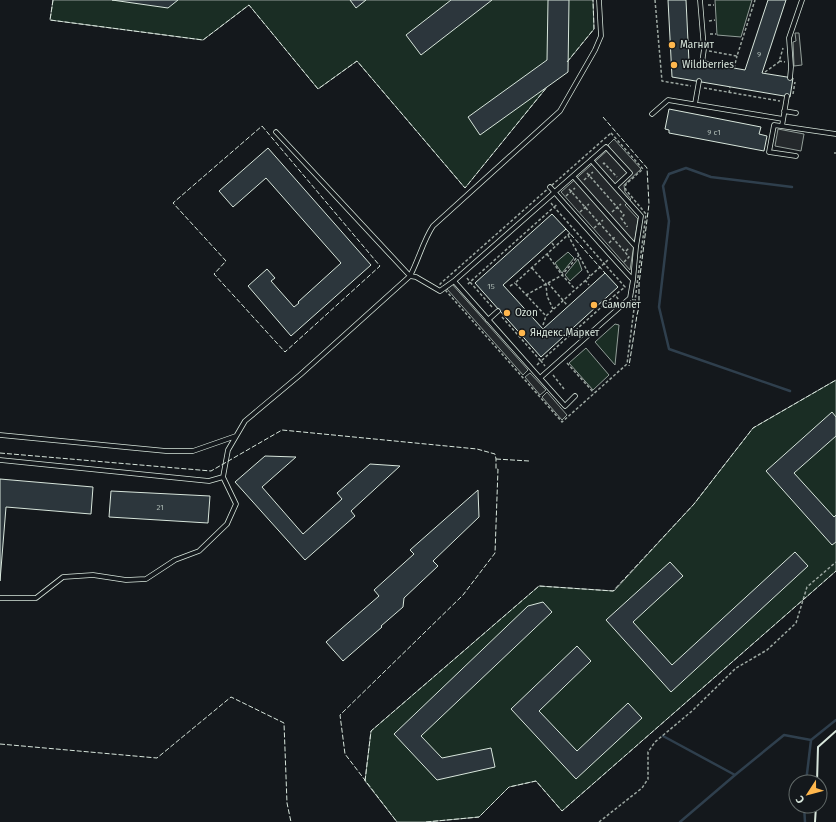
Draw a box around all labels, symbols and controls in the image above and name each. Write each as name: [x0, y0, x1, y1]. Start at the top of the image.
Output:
place label: Магнит: [680, 39, 714, 51]
marker: Магнит: [667, 40, 677, 50]
house number: 9: [757, 50, 761, 59]
place label: Wildberries: [682, 59, 734, 71]
marker: Wildberries: [669, 60, 679, 70]
house number: 9 c1: [707, 128, 721, 137]
house number: 15: [487, 282, 495, 291]
place label: Самолёт: [602, 298, 641, 311]
marker: Самолёт: [589, 300, 599, 310]
place label: Ozon: [515, 307, 538, 319]
marker: Ozon: [502, 308, 512, 318]
place label: Яндекс.Маркет: [530, 327, 600, 339]
marker: Яндекс.Маркет: [517, 328, 527, 338]
house number: 21: [156, 503, 164, 512]
north arrow: [788, 774, 828, 814]
text: С: [793, 793, 807, 806]

